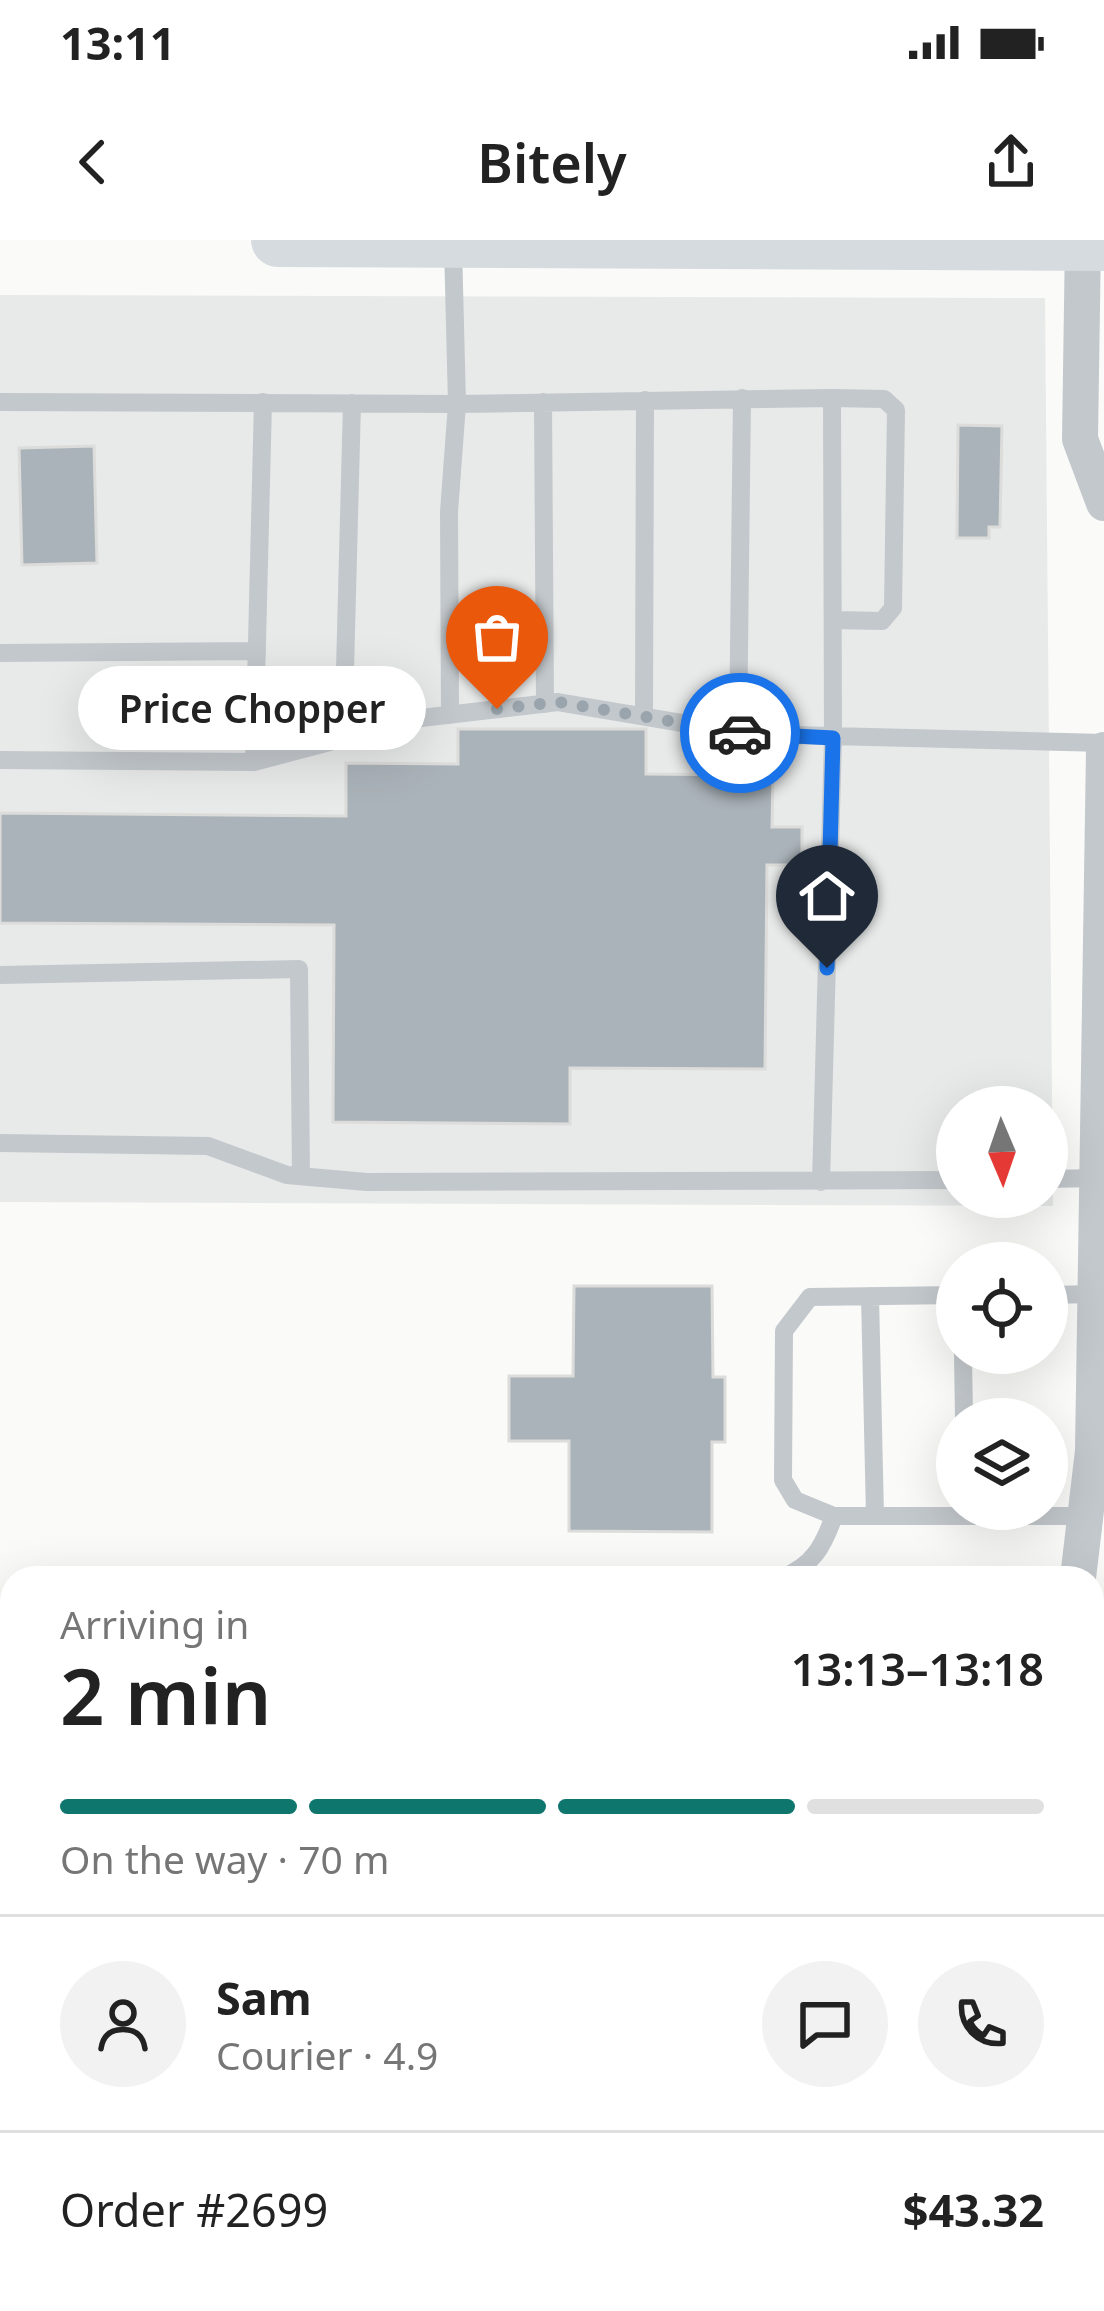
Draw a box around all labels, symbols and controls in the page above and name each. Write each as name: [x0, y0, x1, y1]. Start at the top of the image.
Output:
text: 13:11: [60, 12, 176, 73]
text: Bitely: [477, 125, 627, 199]
icon: back: [60, 129, 126, 195]
icon: share: [978, 129, 1044, 195]
pin: [446, 586, 548, 709]
icon: bag: [464, 604, 530, 670]
callout: Price Chopper: [77, 667, 425, 751]
courier: [680, 673, 800, 793]
text: Price Chopper: [119, 681, 385, 734]
icon: car: [707, 700, 773, 766]
pin: [776, 845, 878, 968]
icon: home: [794, 863, 860, 929]
north arrow: [936, 1086, 1068, 1218]
map controls: [936, 1086, 1068, 1530]
button: locate: [936, 1242, 1068, 1374]
button: layers: [936, 1398, 1068, 1530]
text: Arriving in: [60, 1597, 249, 1650]
text: 13:13–13:18: [791, 1638, 1044, 1699]
text: 2 min: [60, 1642, 272, 1748]
text: On the way · 70 m: [60, 1832, 389, 1885]
button: person: [60, 1961, 186, 2087]
button: chat: [762, 1961, 888, 2087]
button: phone: [918, 1961, 1044, 2087]
text: Sam: [216, 1967, 312, 2028]
text: Courier · 4.9: [216, 2028, 438, 2081]
text: Order #2699: [60, 2179, 328, 2240]
text: $43.32: [903, 2179, 1044, 2240]

